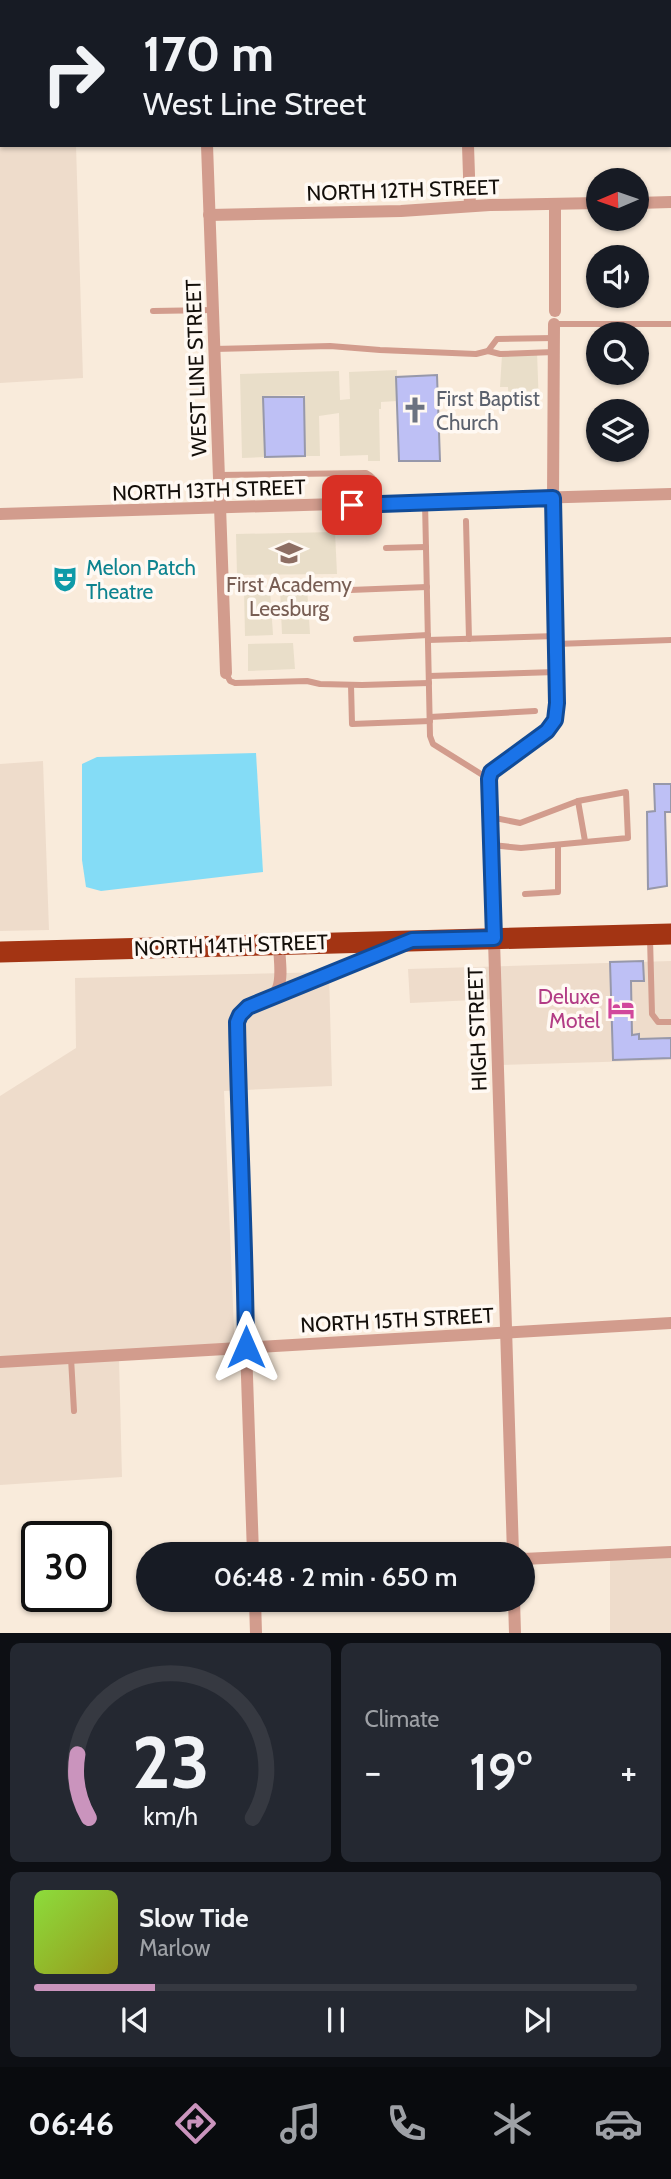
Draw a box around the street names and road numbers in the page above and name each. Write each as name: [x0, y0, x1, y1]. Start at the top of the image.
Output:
street label: NORTH 12TH STREET: [306, 174, 500, 206]
street label: WEST LINE STREET: [180, 279, 212, 457]
street label: NORTH 13TH STREET: [112, 474, 306, 506]
street label: NORTH 14TH STREET: [134, 929, 328, 961]
street label: HIGH STREET: [462, 966, 492, 1092]
street label: NORTH 15TH STREET: [300, 1302, 494, 1338]

